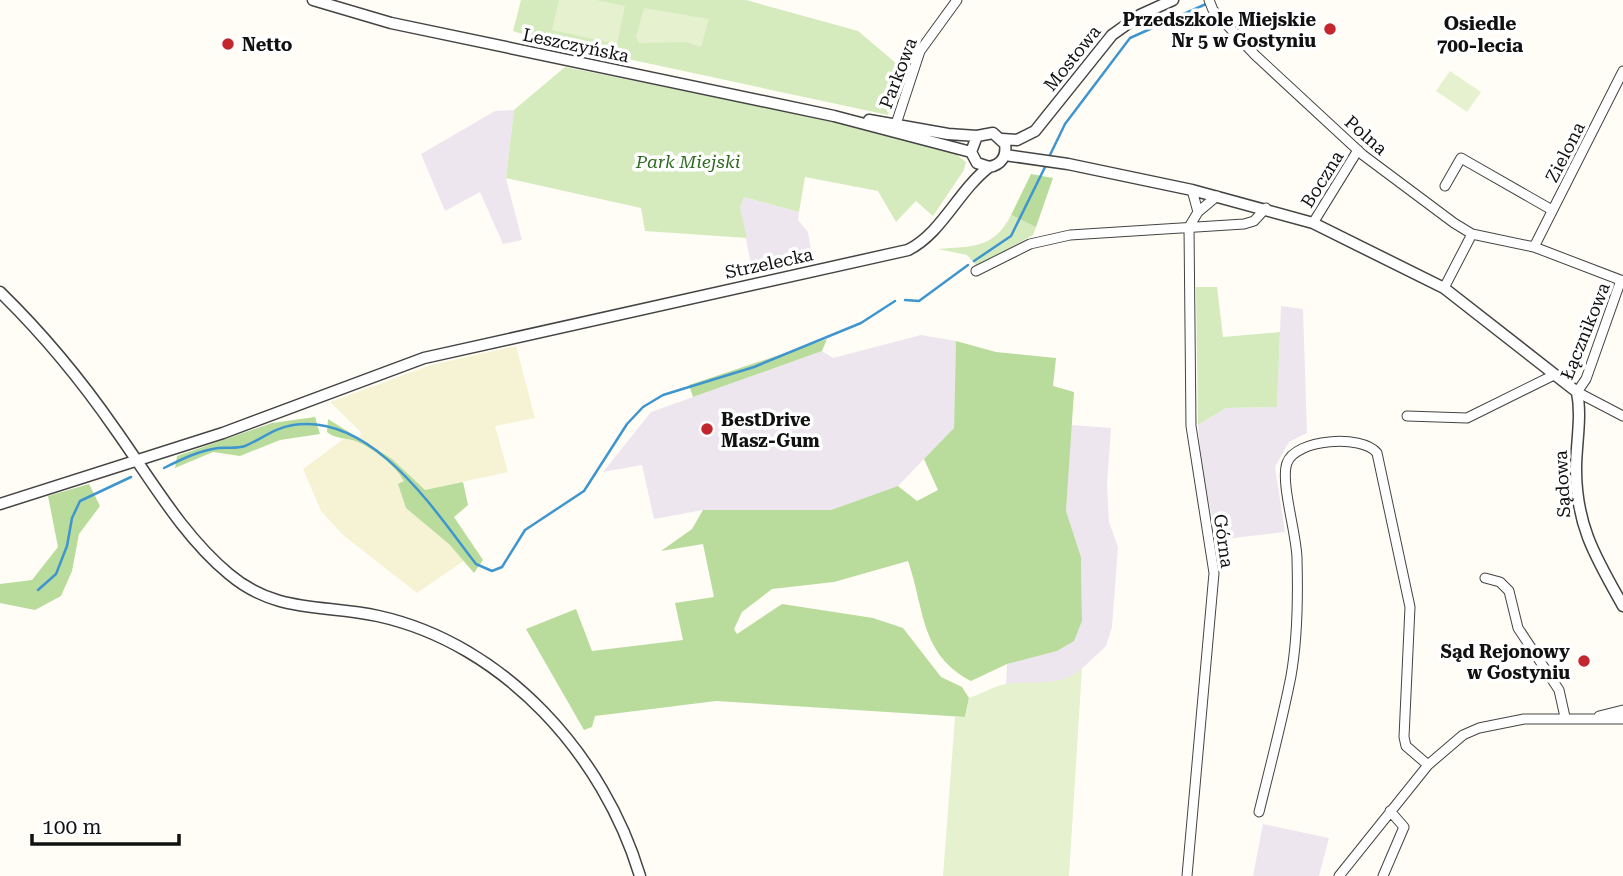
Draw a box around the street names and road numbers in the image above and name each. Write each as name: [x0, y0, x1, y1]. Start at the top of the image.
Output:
street label: Mostowa: [1039, 21, 1105, 95]
street label: Leszczyńska: [521, 24, 631, 67]
street label: Parkowa: [875, 34, 921, 111]
street label: Polna: [1341, 111, 1392, 159]
street label: Zielona: [1541, 118, 1589, 186]
street label: Boczna: [1296, 146, 1348, 211]
street label: Strzelecka: [723, 243, 815, 283]
street label: Łącznikowa: [1556, 279, 1614, 383]
street label: Sądowa: [1550, 450, 1574, 518]
street label: Górna: [1210, 513, 1238, 570]

